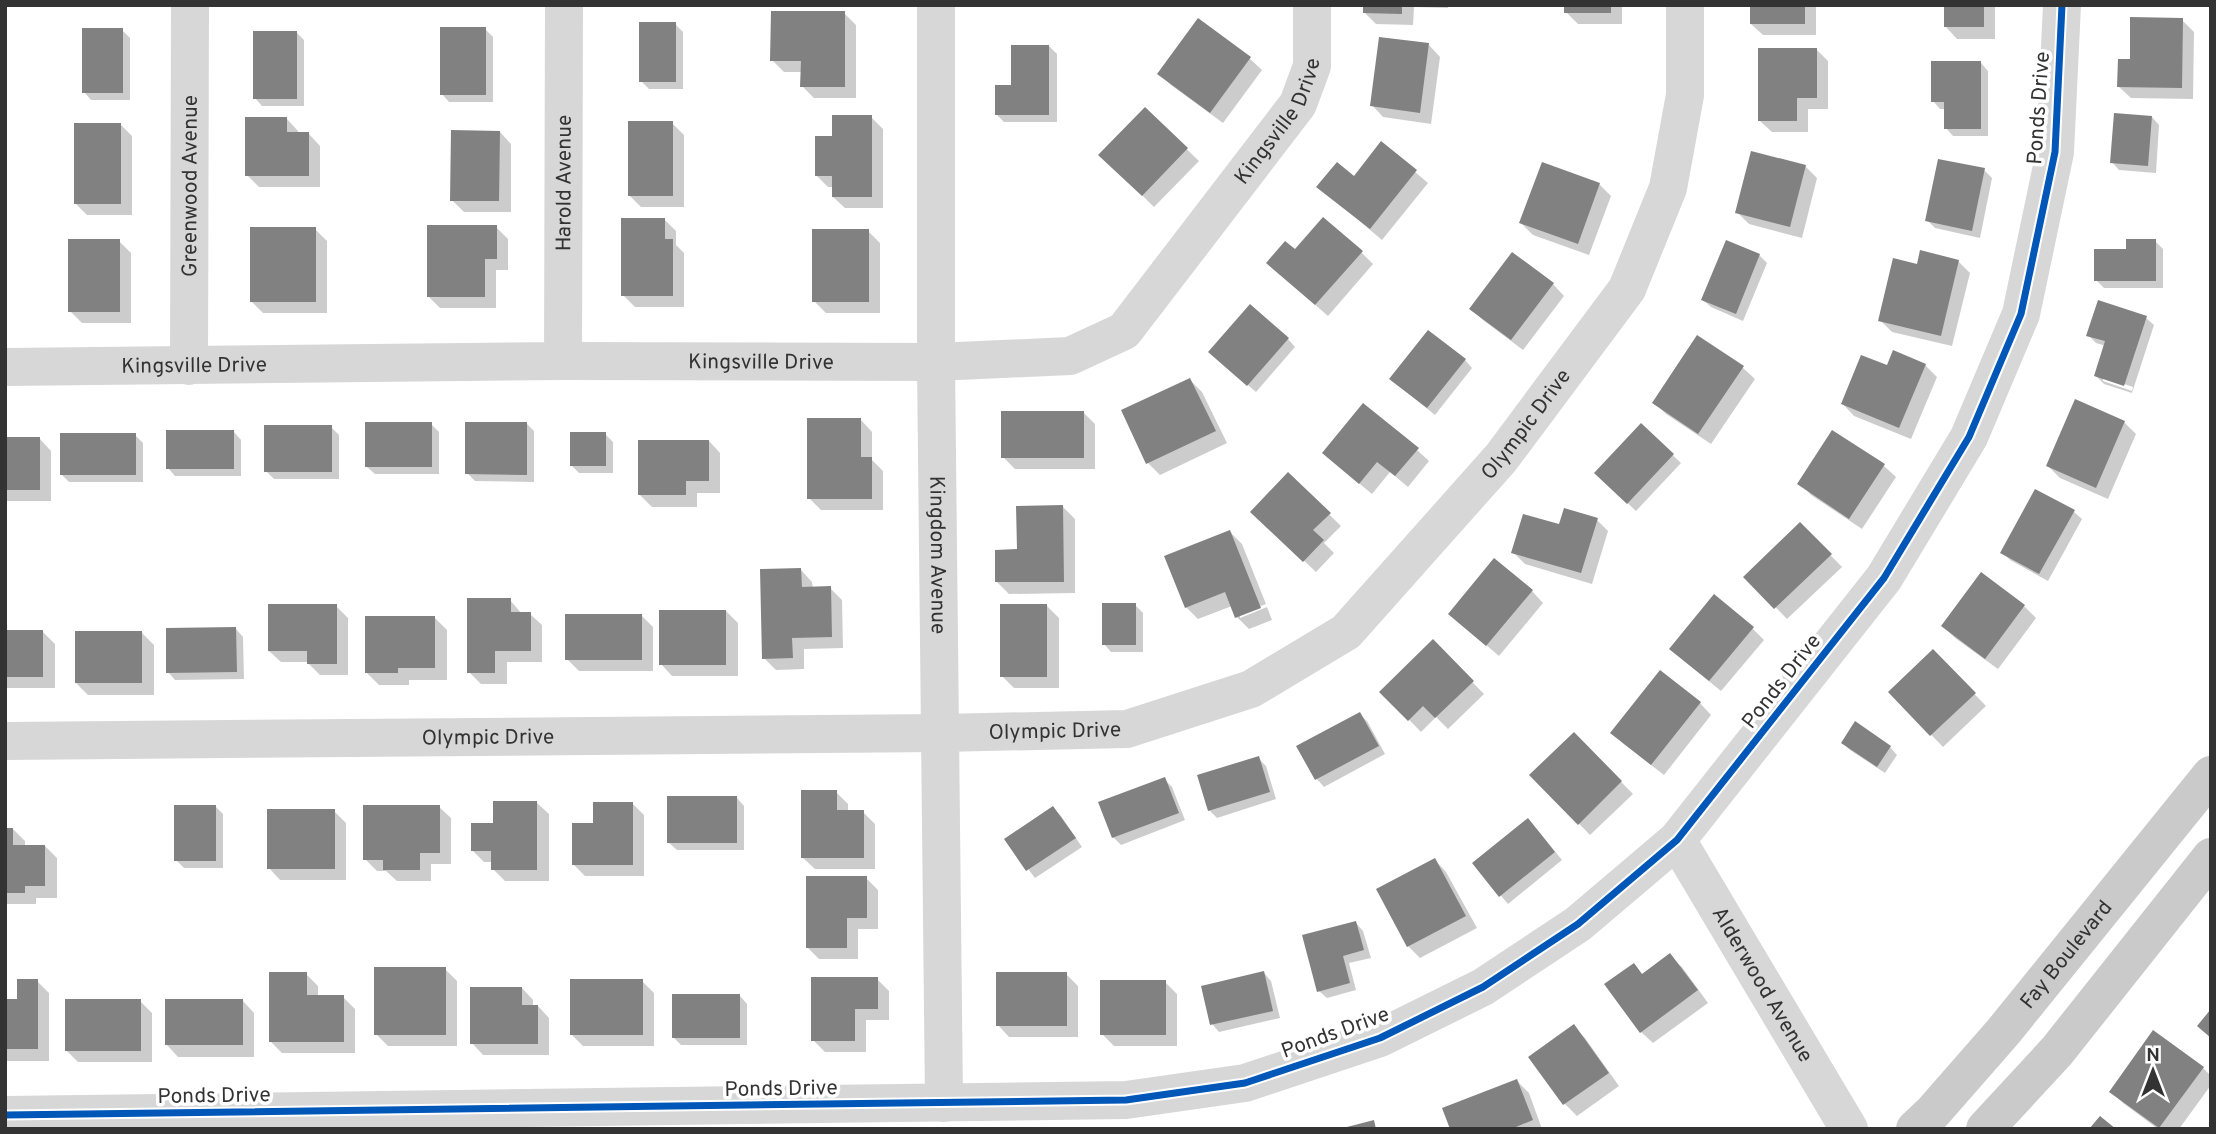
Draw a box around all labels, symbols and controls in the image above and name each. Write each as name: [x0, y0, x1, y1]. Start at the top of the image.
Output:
street label: Ponds Drive: [2022, 51, 2057, 166]
street label: Kingsville Drive: [1229, 58, 1327, 191]
street label: Greenwood Avenue: [177, 95, 205, 277]
street label: Harold Avenue: [551, 115, 579, 251]
street label: Kingsville Drive: [688, 349, 834, 377]
street label: Kingsville Drive: [121, 352, 267, 381]
street label: Olympic Drive: [1476, 364, 1578, 486]
street label: Kingdom Avenue: [922, 476, 951, 634]
street label: Ponds Drive: [1737, 629, 1828, 735]
street label: Olympic Drive: [988, 717, 1122, 747]
street label: Olympic Drive: [422, 724, 554, 752]
street label: Fay Boulevard: [2015, 895, 2119, 1015]
street label: Alderwood Avenue: [1705, 902, 1818, 1068]
street label: Ponds Drive: [1278, 1001, 1393, 1065]
north arrow: [2118, 1036, 2188, 1106]
text: N: [2146, 1044, 2160, 1068]
street label: Ponds Drive: [724, 1075, 838, 1104]
street label: Ponds Drive: [157, 1082, 271, 1111]

